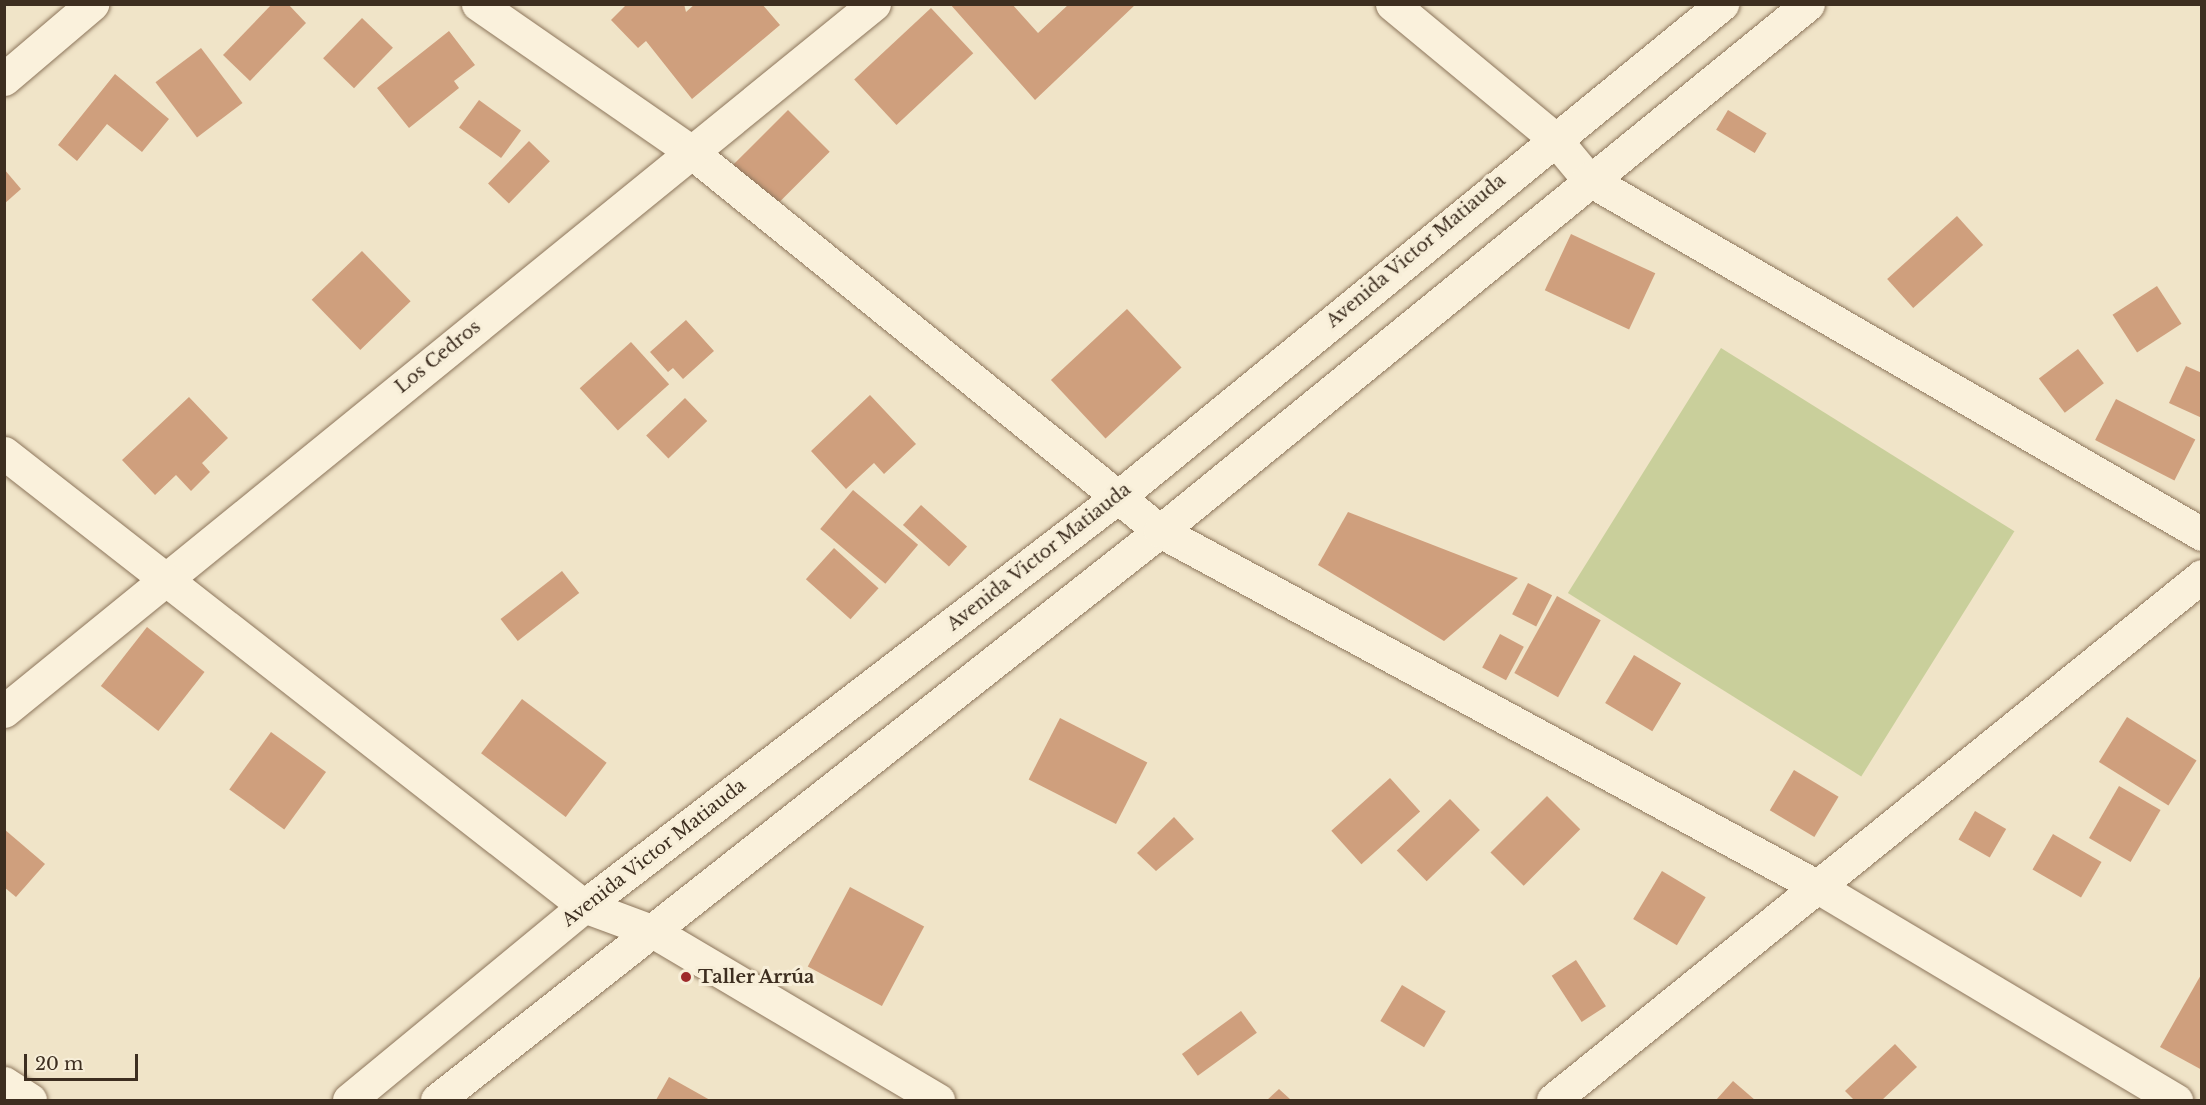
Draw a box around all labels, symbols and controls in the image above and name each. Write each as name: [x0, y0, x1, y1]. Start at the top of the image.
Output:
street label: Avenida Victor Matiauda: [1322, 169, 1510, 333]
street label: Los Cedros: [391, 316, 485, 398]
street label: Avenida Victor Matiauda: [942, 478, 1136, 636]
street label: Avenida Victor Matiauda: [557, 774, 751, 932]
place label: Taller Arrúa: [698, 966, 815, 988]
marker: Taller Arrúa: [679, 970, 693, 984]
scale bar: [27, 1042, 141, 1080]
text: 20 m: [35, 1053, 83, 1075]

